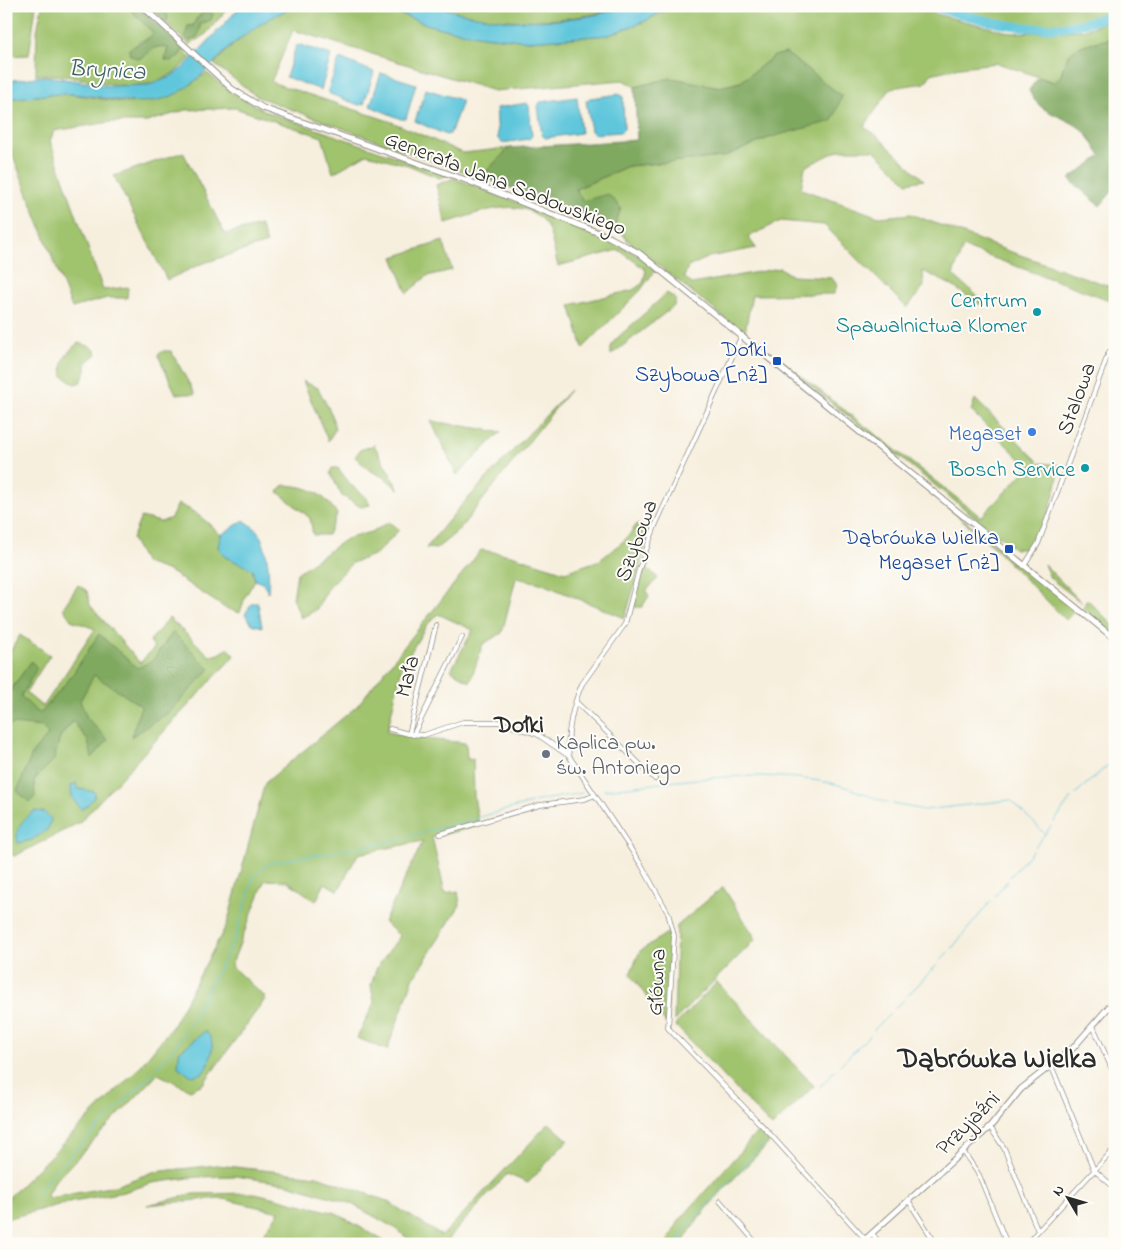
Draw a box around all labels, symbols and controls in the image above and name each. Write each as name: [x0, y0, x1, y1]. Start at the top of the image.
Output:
water label: Brynica: [68, 52, 147, 91]
street label: Generała Jana Sadowskiego: [379, 124, 630, 247]
place label: Centrum Spawalnictwa Klomer: [836, 286, 1027, 343]
marker: Centrum Spawalnictwa Klomer: [1031, 306, 1043, 318]
place label: Dołki Szybowa [nż]: [635, 335, 767, 393]
marker: Dołki Szybowa [nż]: [771, 355, 783, 367]
street label: Stalowa: [1050, 358, 1106, 440]
place label: Megaset: [949, 419, 1023, 452]
marker: Megaset: [1026, 426, 1038, 438]
place label: Bosch Service: [948, 455, 1075, 487]
marker: Bosch Service: [1079, 462, 1091, 474]
street label: Szybowa: [608, 496, 668, 587]
place label: Dąbrówka Wielka Megaset [nż]: [842, 523, 999, 581]
marker: Dąbrówka Wielka Megaset [nż]: [1003, 543, 1015, 555]
street label: Mała: [388, 652, 430, 701]
district label: Dołki: [493, 709, 544, 744]
place label: Kaplica pw. św. Antoniego: [556, 728, 681, 786]
marker: Kaplica pw. św. Antoniego: [540, 748, 552, 760]
street label: Główna: [640, 948, 676, 1017]
district label: Dąbrówka Wielka: [896, 1040, 1096, 1081]
street label: Przyjaźni: [930, 1085, 1009, 1164]
north arrow: [1044, 1172, 1094, 1222]
text: N: [1048, 1181, 1070, 1201]

